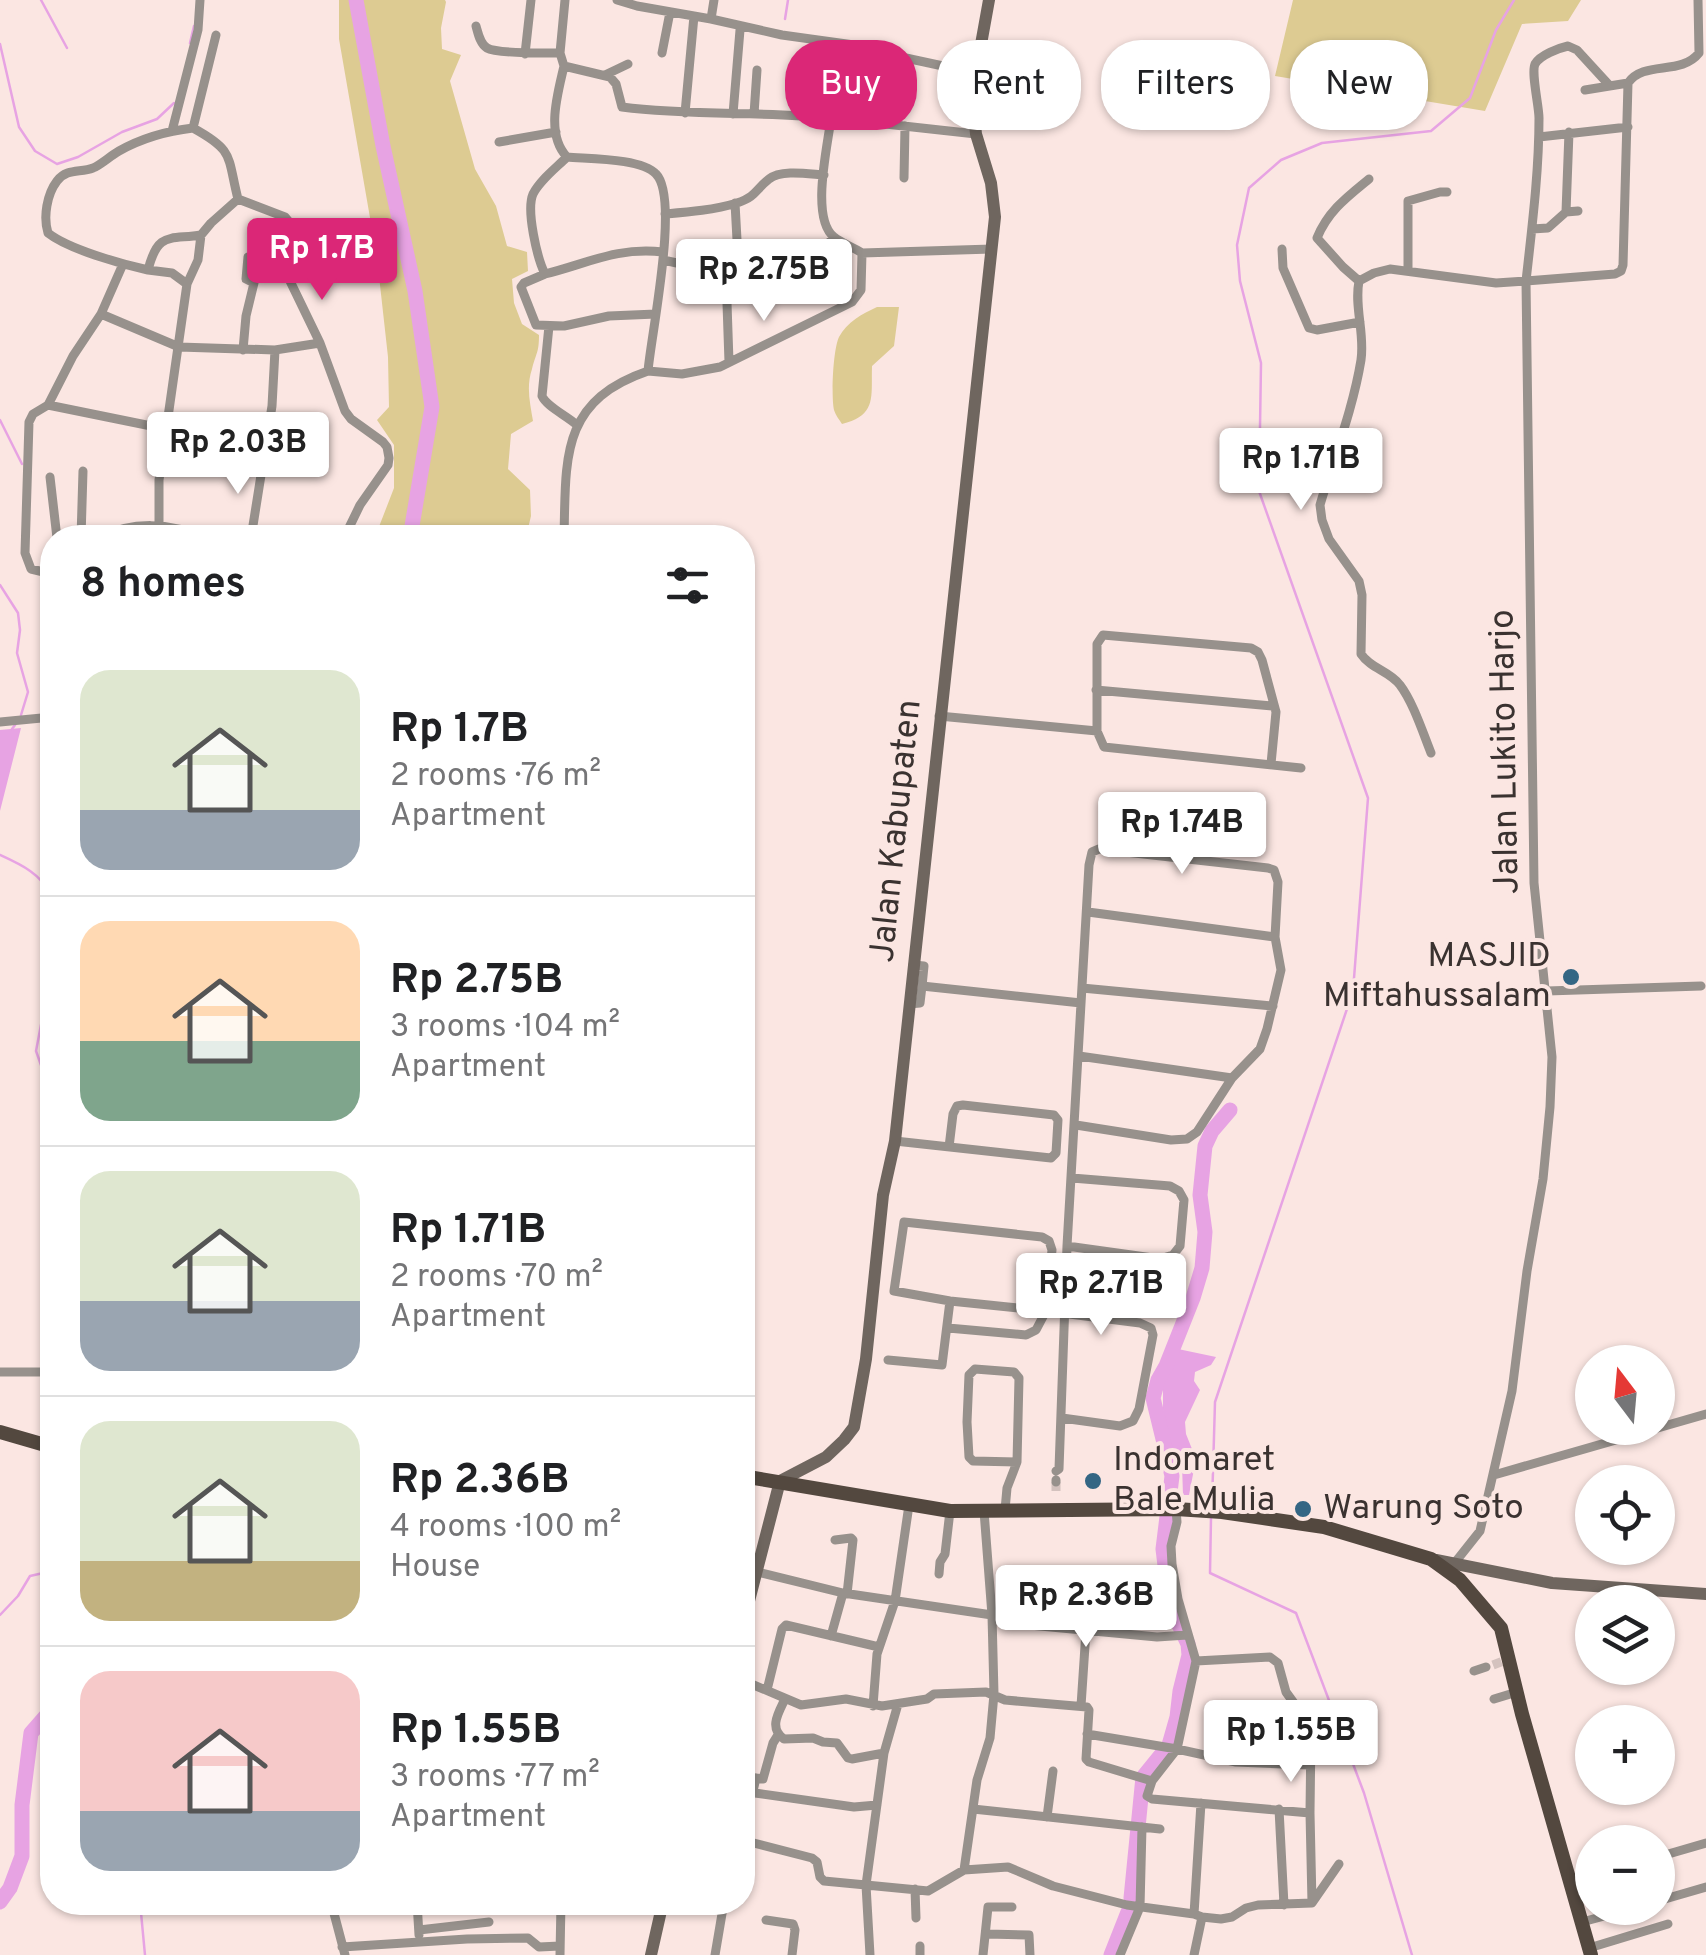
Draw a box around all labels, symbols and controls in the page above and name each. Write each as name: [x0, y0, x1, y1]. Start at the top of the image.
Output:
chip: Buy: [785, 40, 917, 130]
chip: Rent: [937, 40, 1081, 130]
chip: Filters: [1101, 40, 1270, 130]
chip: New: [1290, 40, 1428, 130]
pin: Rp 1.7B: [230, 218, 414, 303]
text: Rp 1.7B: [269, 230, 375, 270]
pin: Rp 2.75B: [661, 239, 867, 324]
text: Rp 2.75B: [698, 251, 830, 291]
pin: Rp 2.03B: [135, 412, 341, 497]
text: Rp 2.03B: [169, 424, 307, 464]
pin: Rp 1.71B: [1198, 428, 1404, 513]
text: Rp 1.71B: [1241, 440, 1361, 480]
icon: filters: [660, 558, 715, 613]
text: 8 homes: [80, 559, 246, 612]
street label: Jalan Lukito Harjo: [1482, 609, 1530, 895]
street label: Jalan Kabupaten: [861, 697, 933, 965]
text: Rp 1.7B: [390, 704, 529, 757]
icon: home: [160, 710, 280, 830]
text: 2 rooms · 76 m²: [390, 757, 601, 797]
pin: Rp 1.74B: [1079, 792, 1285, 877]
text: Apartment: [390, 797, 546, 837]
text: Rp 1.74B: [1120, 804, 1244, 844]
place label: MASJID Miftahussalam: [1323, 935, 1551, 1019]
text: Rp 2.75B: [390, 955, 563, 1008]
icon: home: [160, 961, 280, 1081]
marker: MASJID Miftahussalam: [1560, 966, 1582, 988]
text: 3 rooms · 104 m²: [390, 1008, 620, 1048]
text: Apartment: [390, 1048, 546, 1088]
text: Rp 1.71B: [390, 1205, 546, 1258]
icon: home: [160, 1211, 280, 1331]
pin: Rp 2.71B: [998, 1253, 1204, 1338]
text: 2 rooms · 70 m²: [390, 1258, 603, 1298]
text: Rp 2.71B: [1038, 1265, 1164, 1305]
text: Apartment: [390, 1298, 546, 1338]
north arrow: [1575, 1345, 1675, 1445]
map controls: [1575, 1345, 1675, 1925]
place label: Indomaret Bale Mulia: [1113, 1439, 1275, 1523]
text: Rp 2.36B: [390, 1455, 570, 1508]
icon: home: [160, 1461, 280, 1581]
button: locate: [1575, 1465, 1675, 1565]
marker: Indomaret Bale Mulia: [1082, 1470, 1104, 1492]
place label: Warung Soto: [1323, 1487, 1524, 1531]
marker: Warung Soto: [1292, 1498, 1314, 1520]
text: 4 rooms · 100 m²: [390, 1508, 621, 1548]
text: House: [390, 1548, 480, 1588]
pin: Rp 2.36B: [983, 1565, 1189, 1650]
text: Rp 2.36B: [1018, 1577, 1154, 1617]
button: layers: [1575, 1585, 1675, 1685]
pin: Rp 1.55B: [1188, 1700, 1394, 1785]
text: Rp 1.55B: [390, 1705, 561, 1758]
button: +: [1575, 1705, 1675, 1805]
icon: home: [160, 1711, 280, 1831]
text: Rp 1.55B: [1226, 1712, 1356, 1752]
text: 3 rooms · 77 m²: [390, 1758, 600, 1798]
text: Apartment: [390, 1798, 546, 1838]
button: −: [1575, 1825, 1675, 1925]

